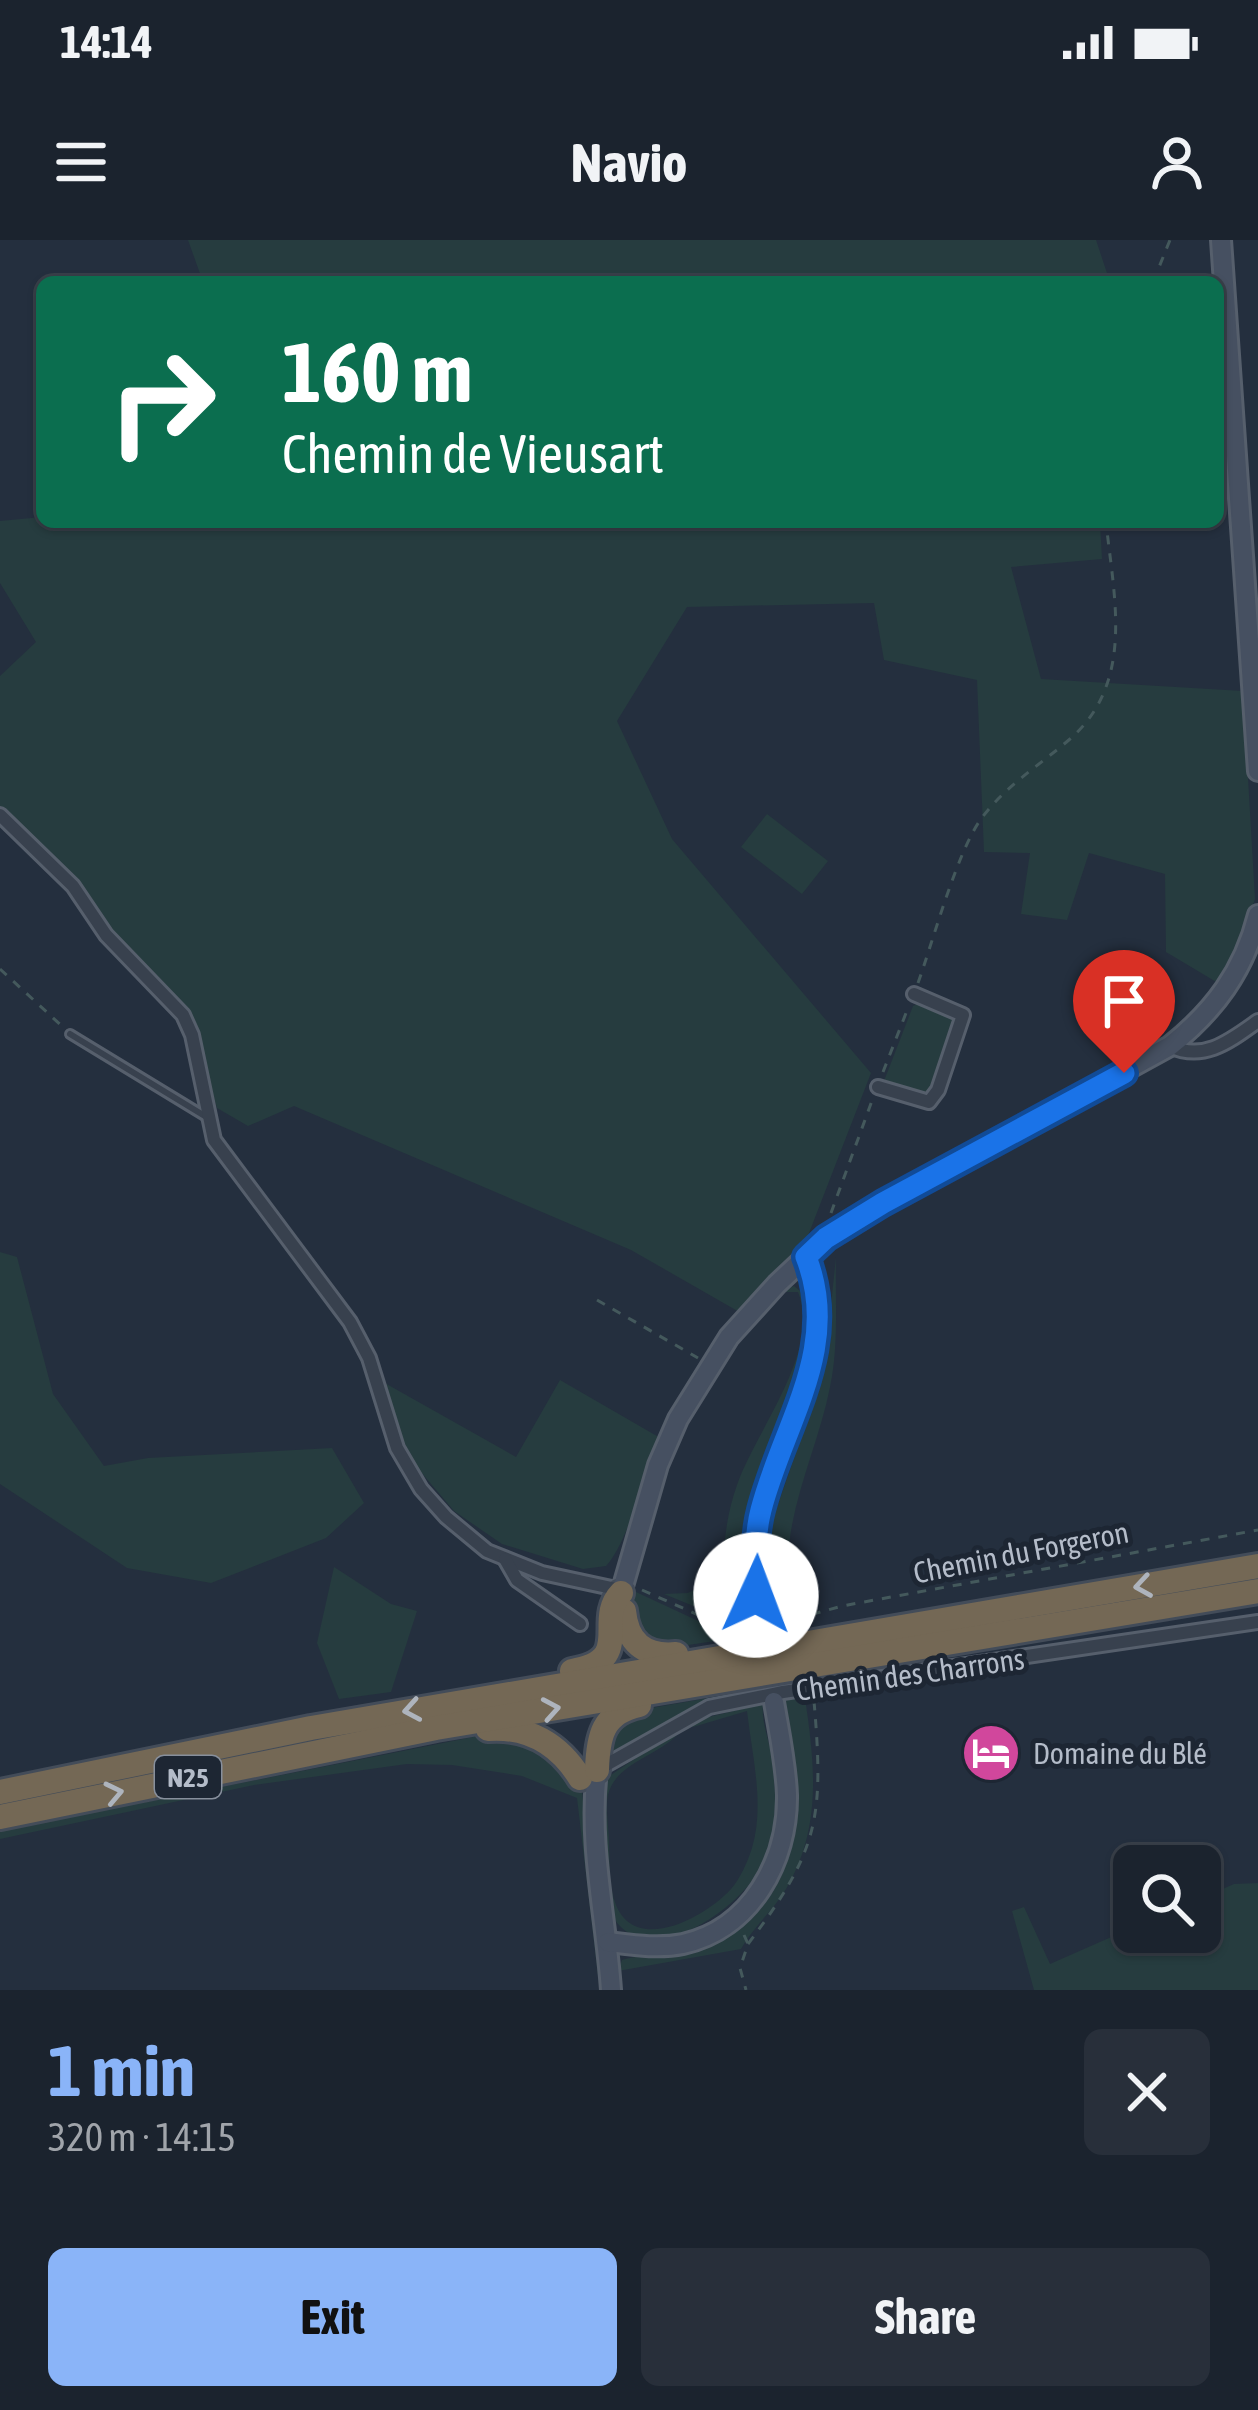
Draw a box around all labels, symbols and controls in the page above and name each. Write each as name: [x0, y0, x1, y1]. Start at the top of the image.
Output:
text: 14:14: [60, 16, 153, 68]
icon: menu: [48, 129, 114, 195]
icon: person: [1144, 129, 1210, 195]
text: Navio: [570, 132, 688, 193]
icon: right: [84, 324, 240, 480]
text: 160 m: [282, 324, 472, 420]
text: Chemin de Vieusart: [282, 423, 664, 484]
pin: [1073, 950, 1175, 1073]
icon: arrive: [1091, 968, 1157, 1034]
street label: Chemin du Forgeron: [910, 1514, 1132, 1590]
position arrow: [693, 1532, 819, 1658]
one-way arrow: [1133, 1572, 1153, 1597]
street label: Chemin des Charrons: [794, 1641, 1026, 1707]
one-way arrow: [403, 1696, 423, 1722]
one-way arrow: [541, 1697, 561, 1722]
hotel icon: Domaine du Blé: [960, 1722, 1022, 1784]
place label: Domaine du Blé: [1033, 1736, 1207, 1770]
road number: N25: [155, 1756, 221, 1798]
one-way arrow: [104, 1781, 124, 1807]
map controls: [1113, 1845, 1221, 1953]
button: search: [1113, 1845, 1221, 1953]
text: 1 min: [48, 2029, 195, 2111]
button: close: [1084, 2029, 1210, 2155]
text: 320 m · 14:15: [48, 2115, 236, 2159]
button: Exit: [48, 2248, 617, 2386]
button: Share: [641, 2248, 1210, 2386]

